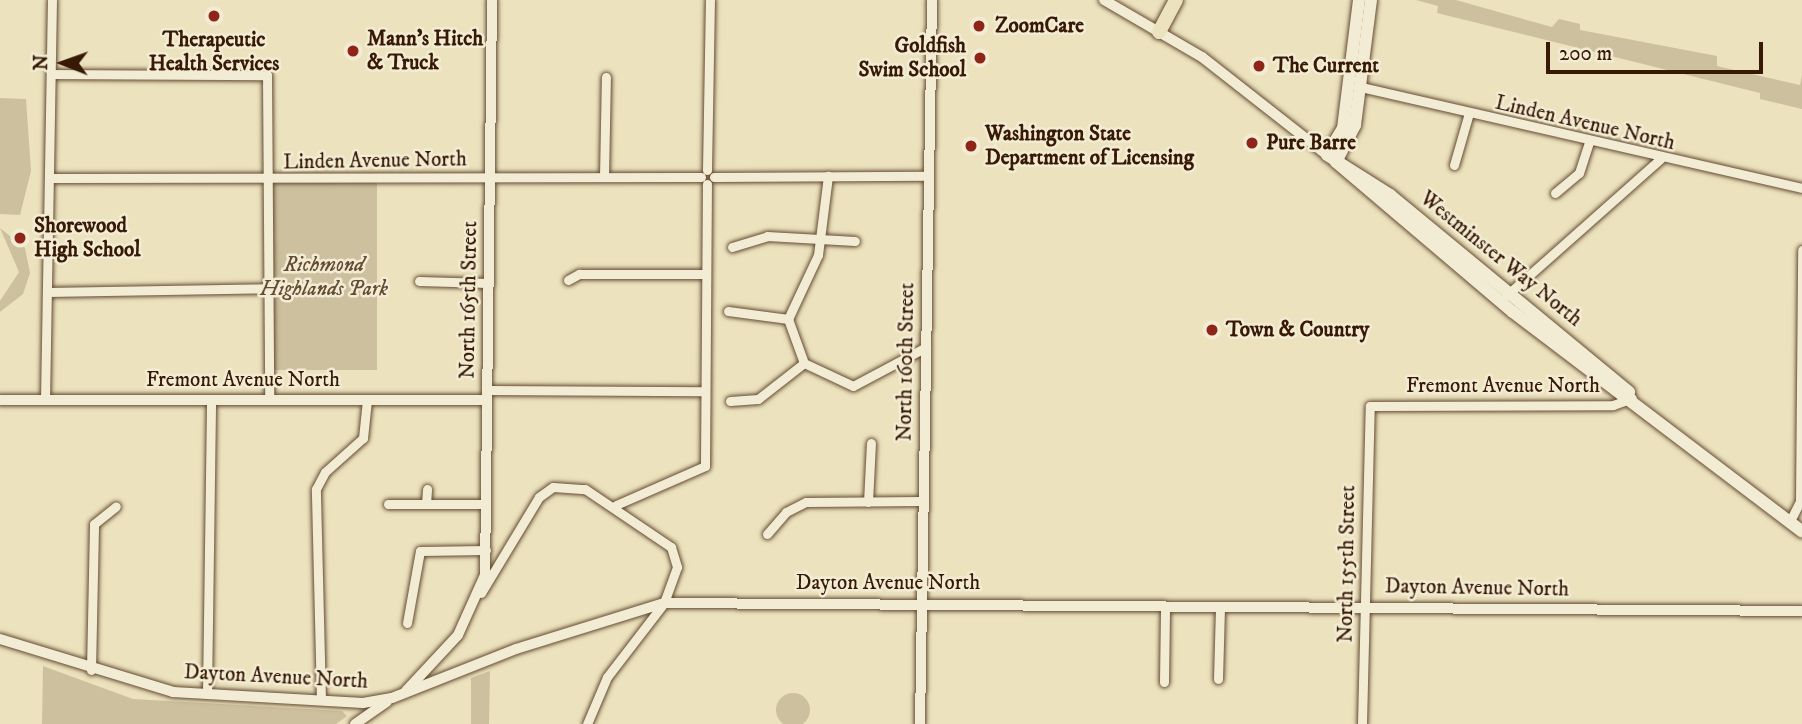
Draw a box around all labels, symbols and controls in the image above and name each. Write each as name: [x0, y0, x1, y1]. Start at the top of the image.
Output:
marker: Therapeutic Health Services: [206, 8, 222, 24]
place label: ZoomCare: [995, 13, 1084, 39]
marker: ZoomCare: [969, 16, 989, 36]
place label: Mann's Hitch & Truck: [367, 26, 483, 76]
place label: Therapeutic Health Services: [149, 27, 279, 77]
north arrow: [28, 28, 98, 98]
scale bar: [1550, 28, 1767, 72]
place label: Goldfish Swim School: [858, 33, 966, 83]
text: 200 m: [1559, 41, 1612, 67]
marker: Mann's Hitch & Truck: [345, 43, 361, 59]
marker: Goldfish Swim School: [972, 50, 988, 66]
place label: The Current: [1273, 53, 1379, 79]
text: N: [30, 55, 53, 71]
marker: The Current: [1251, 58, 1267, 74]
street label: Linden Avenue North: [1493, 90, 1677, 156]
place label: Washington State Department of Licensing: [985, 121, 1194, 171]
place label: Pure Barre: [1266, 130, 1356, 156]
marker: Pure Barre: [1244, 135, 1260, 151]
marker: Washington State Department of Licensing: [963, 138, 979, 154]
street label: Linden Avenue North: [283, 147, 467, 175]
street label: Westminster Way North: [1415, 186, 1587, 332]
place label: Shorewood High School: [34, 213, 140, 263]
street label: North 165th Street: [455, 221, 483, 379]
marker: Shorewood High School: [12, 230, 28, 246]
park label: Richmond Highlands Park: [260, 252, 388, 302]
street label: North 160th Street: [892, 282, 920, 442]
place label: Town & Country: [1226, 317, 1369, 343]
marker: Town & Country: [1204, 322, 1220, 338]
street label: Fremont Avenue North: [146, 367, 340, 393]
street label: Fremont Avenue North: [1406, 373, 1600, 399]
street label: North 155th Street: [1333, 485, 1361, 643]
street label: Dayton Avenue North: [796, 570, 980, 596]
street label: Dayton Avenue North: [1385, 574, 1569, 602]
street label: Dayton Avenue North: [183, 660, 369, 694]

